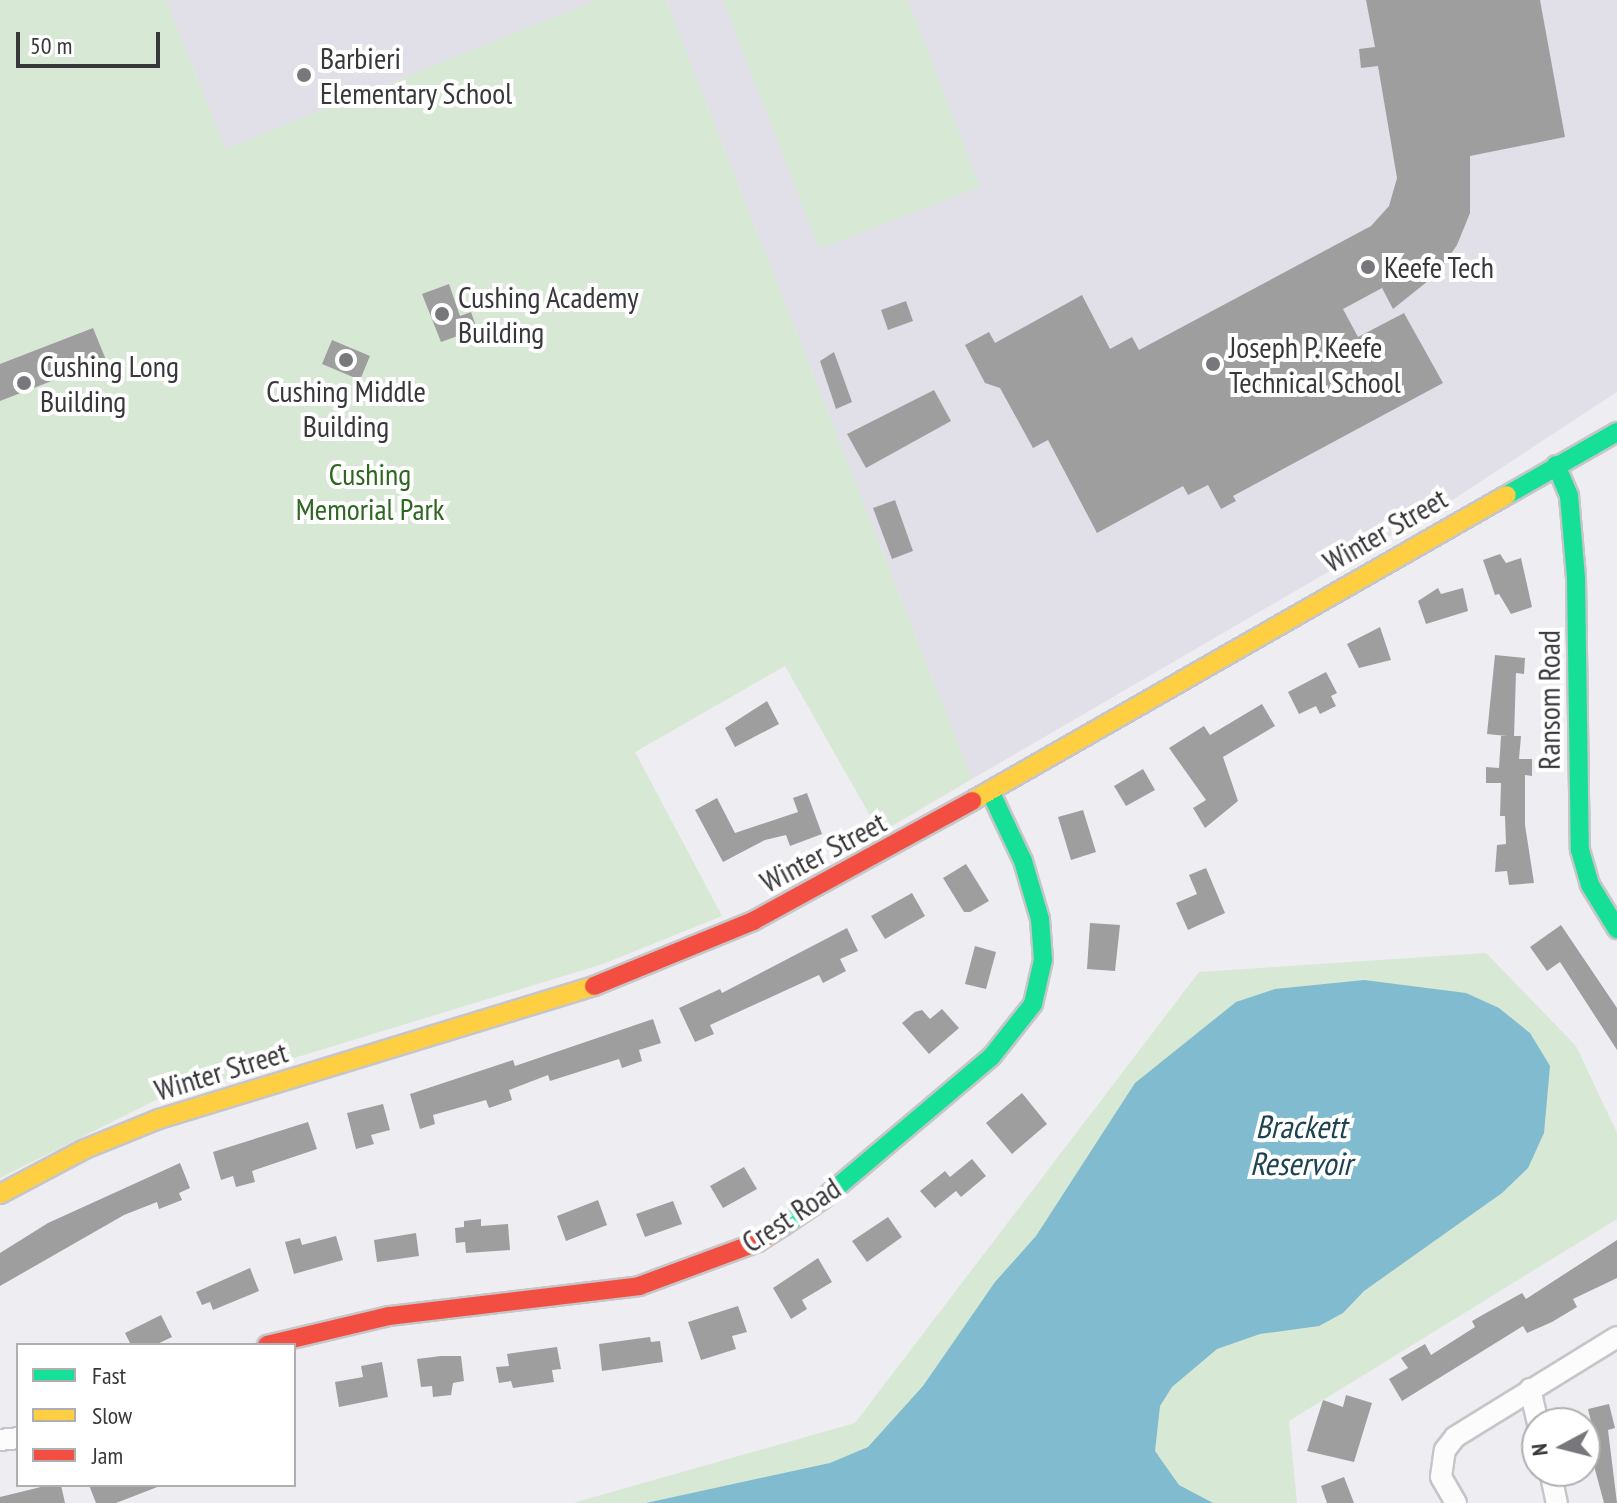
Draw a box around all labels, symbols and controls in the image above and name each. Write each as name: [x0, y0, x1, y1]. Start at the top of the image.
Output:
scale bar: [20, 16, 164, 66]
text: 50 m: [30, 30, 72, 61]
place label: Barbieri Elementary School: [320, 40, 513, 110]
marker: Barbieri Elementary School: [295, 66, 313, 84]
place label: Keefe Tech: [1384, 249, 1495, 285]
marker: Keefe Tech: [1359, 258, 1377, 276]
place label: Cushing Academy Building: [458, 279, 639, 350]
marker: Cushing Academy Building: [433, 305, 451, 323]
place label: Joseph P. Keefe Technical School: [1229, 329, 1401, 400]
place label: Cushing Long Building: [40, 348, 179, 418]
marker: Cushing Middle Building: [337, 351, 355, 369]
marker: Joseph P. Keefe Technical School: [1204, 355, 1222, 373]
place label: Cushing Middle Building: [266, 373, 426, 444]
marker: Cushing Long Building: [15, 374, 33, 392]
park label: Cushing Memorial Park: [296, 456, 444, 526]
street label: Winter Street: [1317, 480, 1453, 580]
street label: Ransom Road: [1531, 630, 1567, 770]
street label: Winter Street: [754, 804, 892, 900]
street label: Winter Street: [150, 1034, 292, 1108]
water label: Brackett Reservoir: [1250, 1108, 1352, 1183]
street label: Crest Road: [735, 1170, 847, 1260]
legend: [16, 1343, 296, 1487]
text: Fast: [92, 1360, 126, 1391]
text: Slow: [92, 1400, 132, 1431]
north arrow: [1521, 1407, 1601, 1487]
text: Jam: [92, 1440, 123, 1471]
text: N: [1525, 1442, 1554, 1457]

